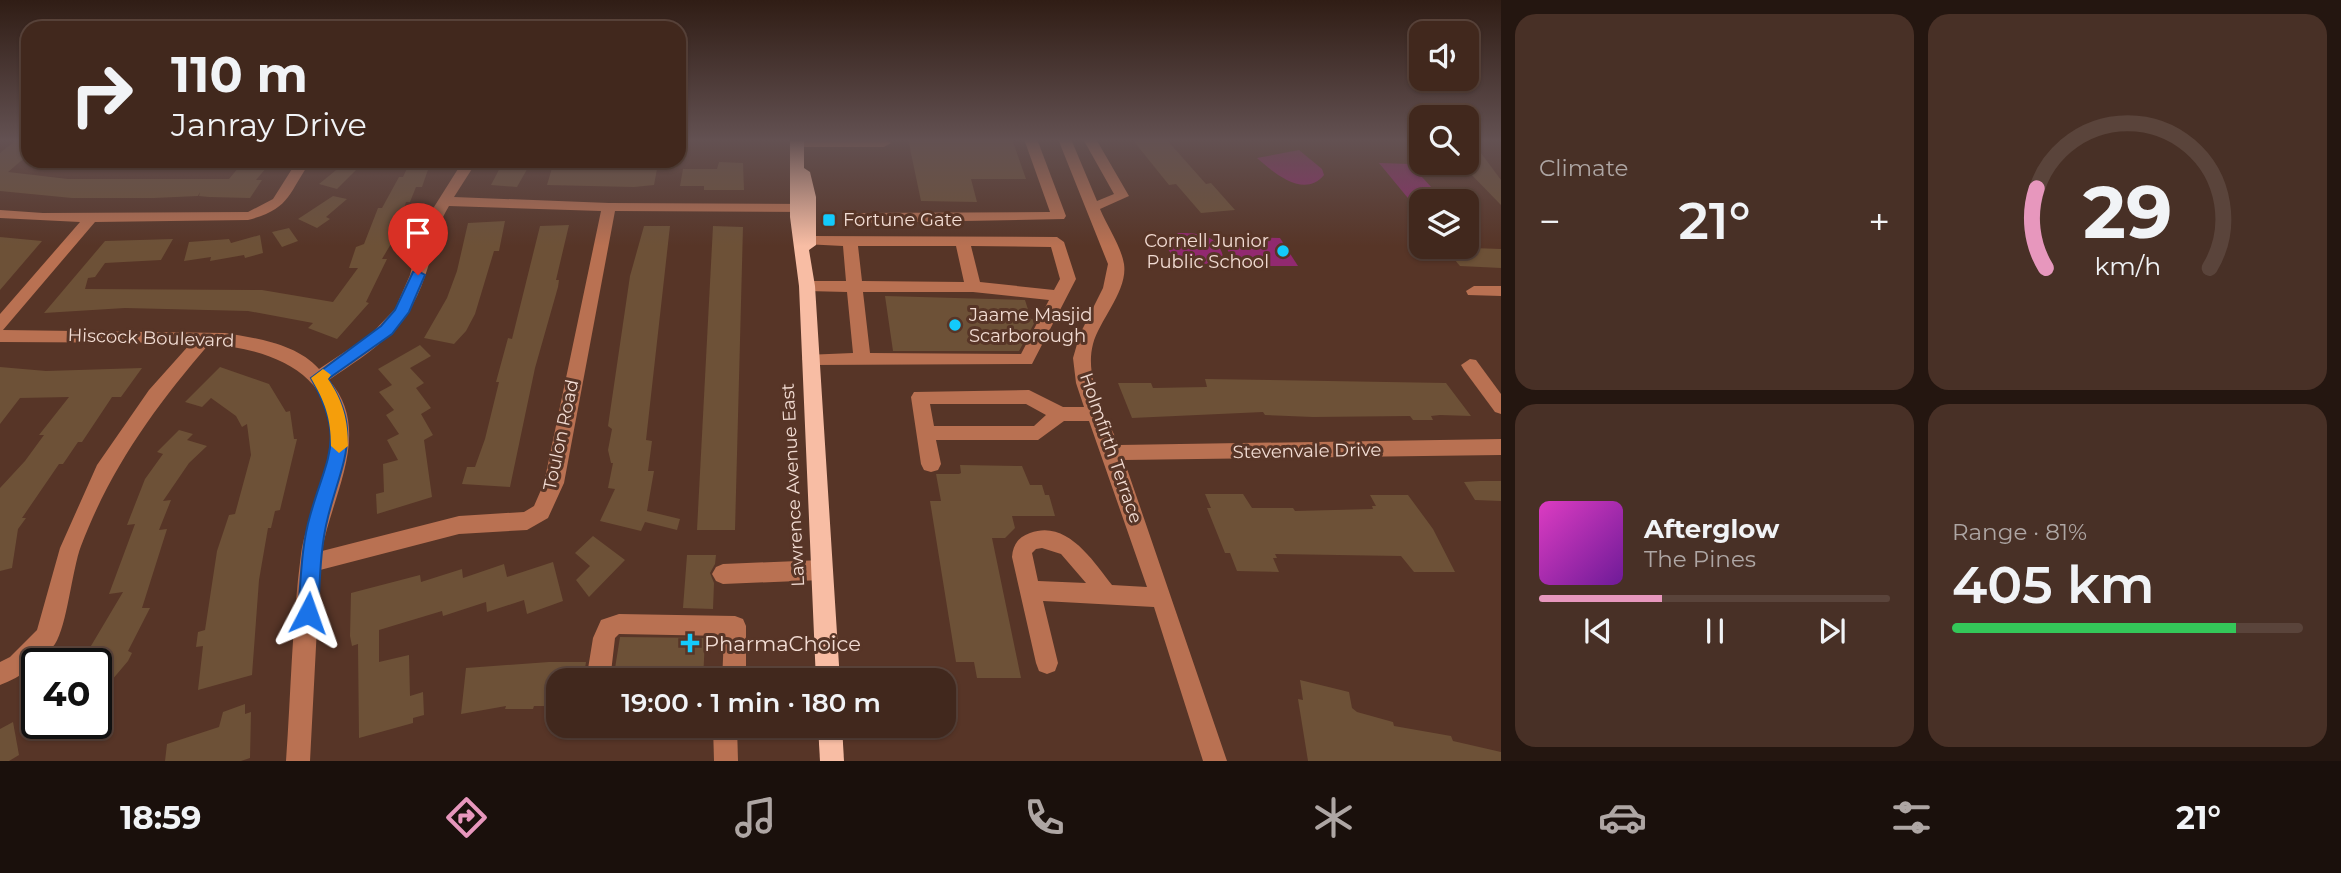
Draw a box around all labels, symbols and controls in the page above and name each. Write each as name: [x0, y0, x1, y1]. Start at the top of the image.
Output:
map controls: [1409, 21, 1479, 259]
button: sound: [1409, 21, 1479, 91]
text: 110 m: [171, 45, 308, 104]
icon: right: [56, 49, 147, 140]
text: Janray Drive: [171, 105, 367, 144]
button: search: [1409, 105, 1479, 175]
text: Climate: [1539, 154, 1628, 182]
text: 29: [2083, 168, 2172, 256]
button: layers: [1409, 189, 1479, 259]
text: 21°: [1679, 189, 1750, 252]
text: −: [1539, 198, 1561, 245]
text: +: [1868, 198, 1890, 245]
pin: [388, 203, 448, 275]
place label: Fortune Gate: [843, 209, 963, 231]
marker: Fortune Gate: [821, 212, 837, 228]
icon: arrive: [399, 214, 437, 252]
place label: Cornell Junior Public School: [1144, 230, 1269, 273]
marker: Cornell Junior Public School: [1275, 243, 1291, 259]
text: km/h: [2094, 251, 2161, 281]
place label: Jaame Masjid Scarborough: [968, 304, 1093, 347]
marker: Jaame Masjid Scarborough: [947, 317, 963, 333]
street label: Hiscock Boulevard: [67, 324, 235, 352]
street label: Holmfirth Terrace: [1075, 370, 1147, 526]
street label: Toulon Road: [539, 378, 583, 492]
street label: Lawrence Avenue East: [777, 383, 809, 587]
street label: Stevenvale Drive: [1232, 439, 1382, 463]
text: Afterglow: [1644, 513, 1779, 545]
text: Range · 81%: [1952, 518, 2087, 546]
text: The Pines: [1644, 545, 1756, 573]
text: 405 km: [1952, 553, 2155, 616]
position arrow: [271, 576, 345, 650]
icon: previous: [1579, 612, 1617, 650]
icon: pause: [1696, 612, 1734, 650]
icon: next: [1813, 612, 1851, 650]
place label: PharmaChoice: [704, 631, 861, 656]
marker: PharmaChoice: [682, 635, 698, 651]
speed limit sign: 40: [21, 648, 112, 739]
text: 19:00 · 1 min · 180 m: [621, 687, 881, 719]
icon: directions: [442, 793, 491, 842]
icon: music: [731, 793, 780, 842]
icon: phone: [1020, 793, 1069, 842]
icon: climate: [1309, 793, 1358, 842]
icon: car: [1598, 793, 1647, 842]
icon: filters: [1887, 793, 1936, 842]
text: 18:59: [120, 798, 202, 837]
text: 21°: [2176, 798, 2221, 837]

